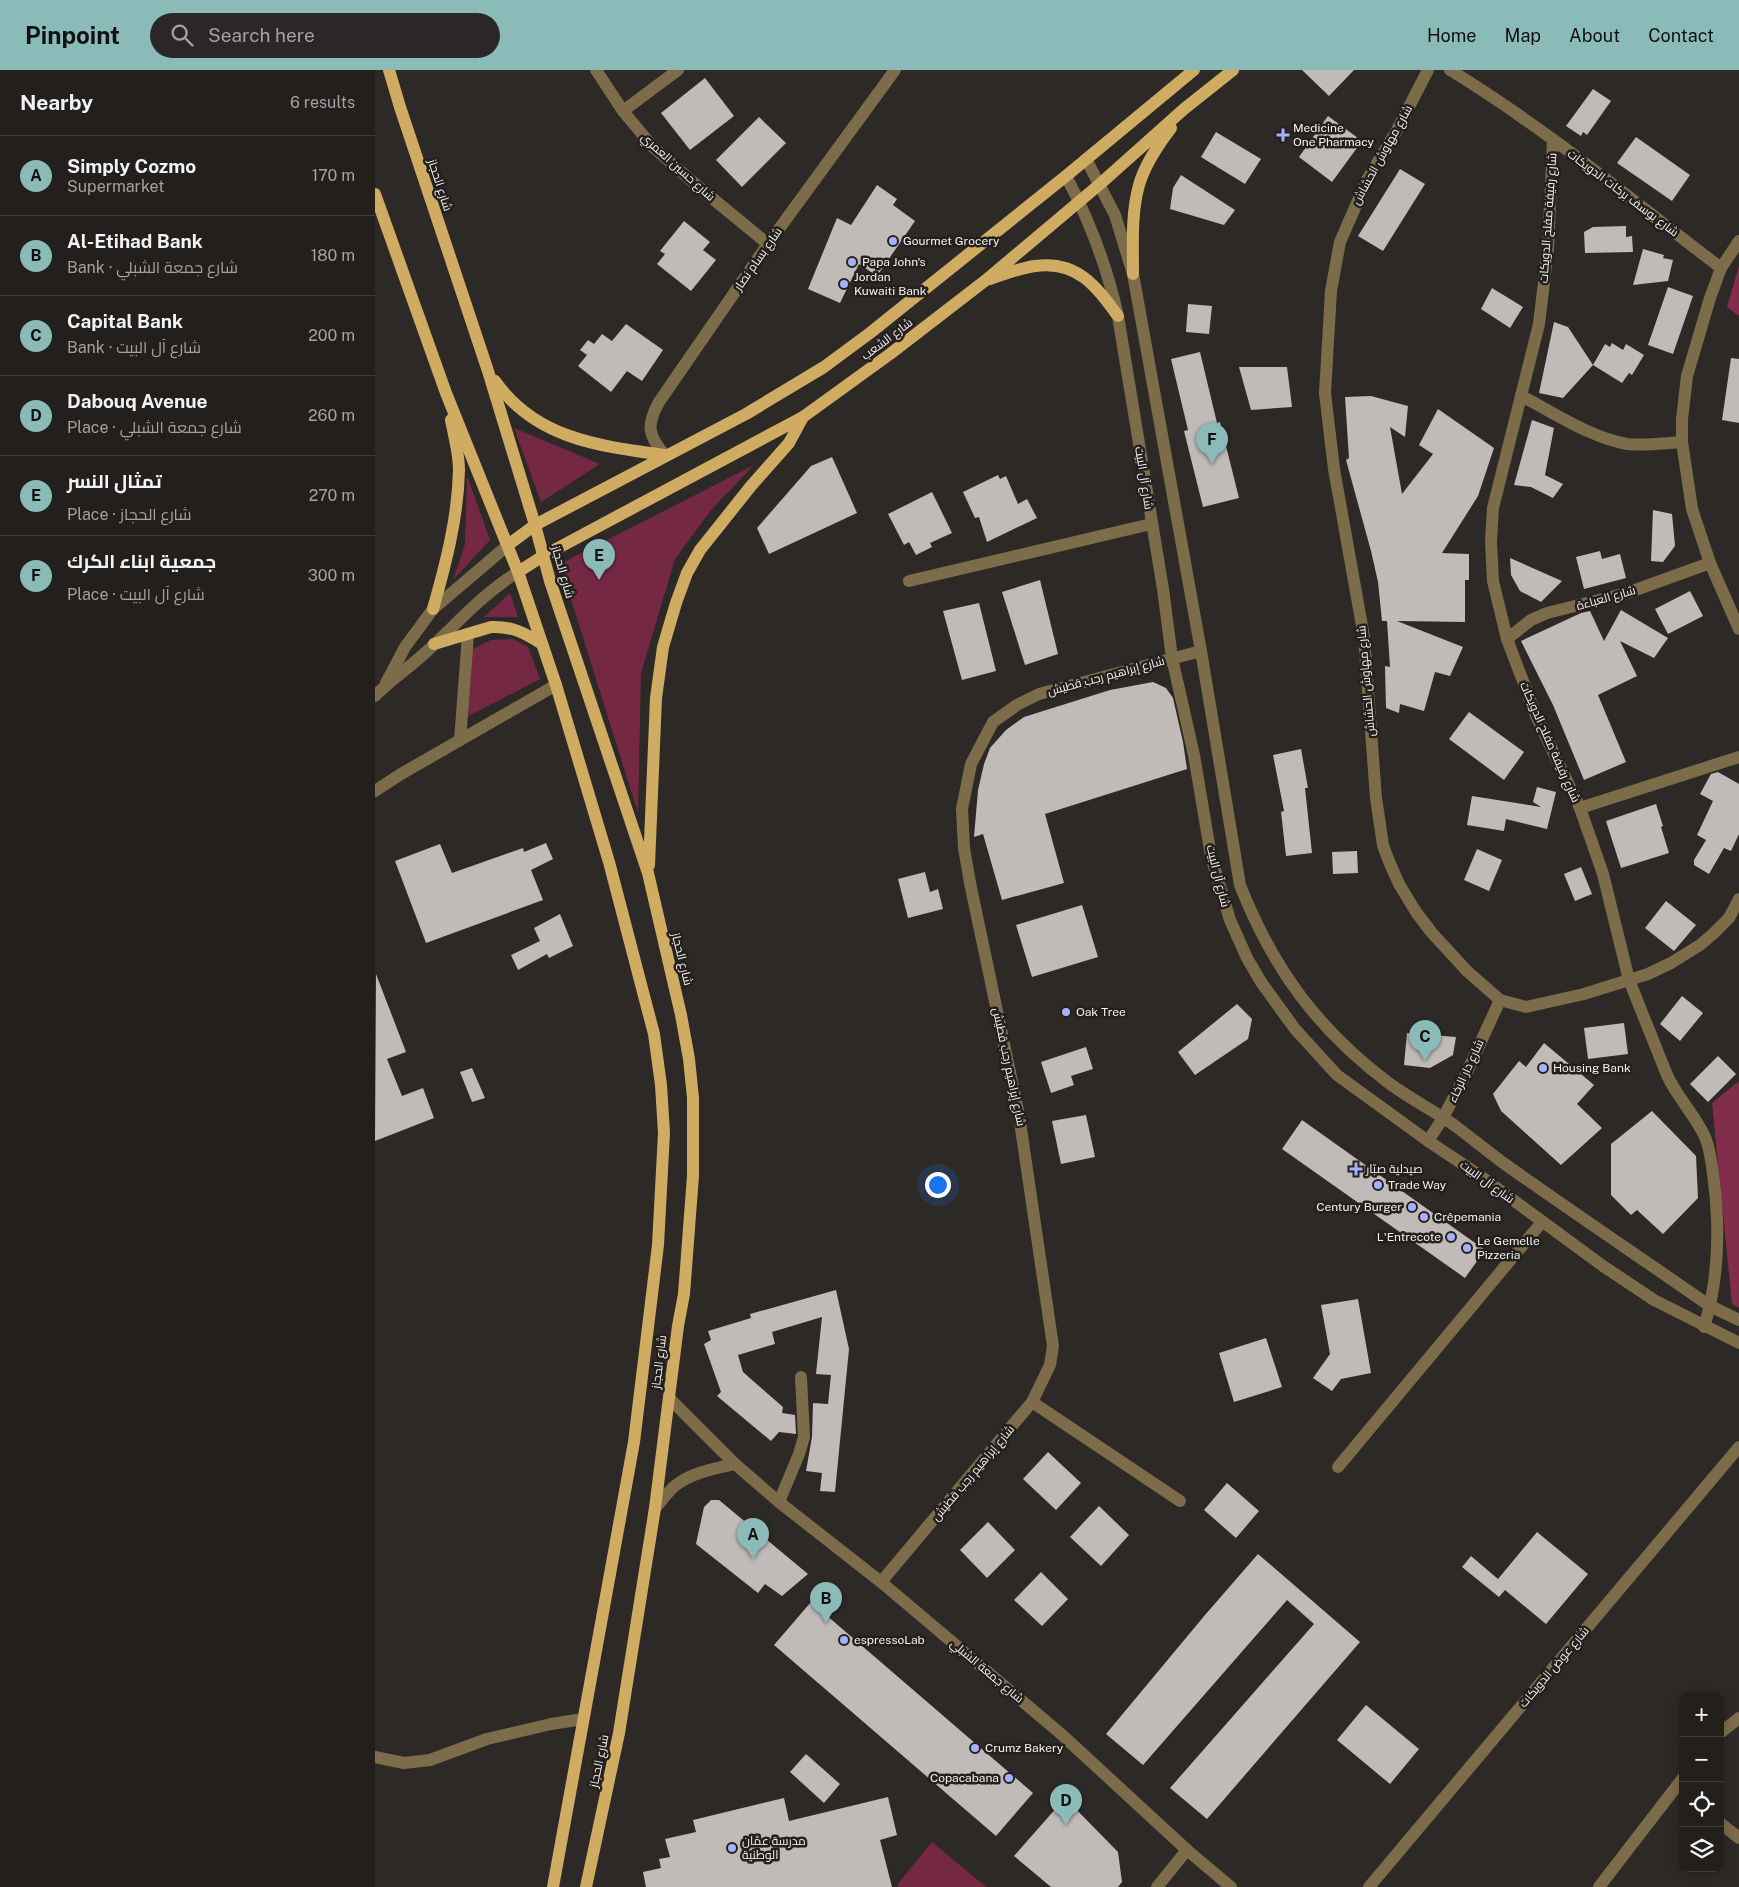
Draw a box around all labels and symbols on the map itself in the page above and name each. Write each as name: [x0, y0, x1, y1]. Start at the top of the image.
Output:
street label: شارع مهاوش الحشاش: [1349, 103, 1416, 208]
place label: Medicine One Pharmacy: [1293, 121, 1375, 149]
marker: Medicine One Pharmacy: [1277, 129, 1289, 141]
street label: شارع حسين العمري: [636, 130, 718, 206]
street label: شارع يوسف بركات الدويكات: [1564, 147, 1681, 240]
street label: شارع رفيفة مفلح الدويكات: [1536, 152, 1561, 284]
street label: شارع الحجاز: [424, 156, 455, 213]
street label: شارع بسام نصار: [731, 225, 786, 295]
place label: Gourmet Grocery: [903, 234, 1000, 248]
marker: Gourmet Grocery: [887, 235, 899, 247]
place label: Papa John's: [862, 255, 926, 269]
marker: Papa John's: [846, 256, 858, 268]
place label: Jordan Kuwaiti Bank: [854, 270, 927, 298]
marker: Jordan Kuwaiti Bank: [838, 278, 850, 290]
street label: شارع الشعب: [859, 315, 916, 364]
pin: F: [1196, 423, 1228, 464]
street label: شارع آل البيت: [1131, 445, 1156, 511]
pin: E: [583, 539, 615, 580]
street label: شارع الحجاز: [548, 543, 577, 600]
street label: شارع العباءة: [1575, 583, 1638, 614]
street label: شارع مهاوش الحشاش: [1354, 625, 1379, 737]
street label: شارع إبراهيم رجب قطيش: [1046, 654, 1166, 699]
street label: شارع رفيفة مفلح الدويكات: [1516, 679, 1583, 805]
street label: شارع آل البيت: [1203, 843, 1233, 909]
street label: شارع الحجاز: [667, 930, 695, 987]
place label: Oak Tree: [1076, 1005, 1126, 1019]
marker: Oak Tree: [1060, 1006, 1072, 1018]
street label: شارع إبراهيم رجب قطيش: [989, 1007, 1028, 1128]
pin: C: [1409, 1020, 1441, 1061]
street label: شارع دار الرخاء: [1445, 1037, 1488, 1105]
place label: Housing Bank: [1553, 1061, 1631, 1075]
marker: Housing Bank: [1537, 1062, 1549, 1074]
street label: شارع آل البيت: [1457, 1158, 1517, 1207]
place label: صيدلية صبّار: [1365, 1162, 1423, 1176]
marker: صيدلية صبّار: [1350, 1163, 1362, 1175]
your location: [925, 1172, 951, 1198]
place label: Trade Way: [1388, 1178, 1447, 1192]
marker: Trade Way: [1372, 1179, 1384, 1191]
place label: Century Burger: [1316, 1200, 1402, 1214]
marker: Century Burger: [1406, 1201, 1418, 1213]
place label: Crêpemania: [1434, 1210, 1501, 1224]
marker: Crêpemania: [1418, 1211, 1430, 1223]
place label: L'Entrecote: [1377, 1230, 1441, 1244]
marker: L'Entrecote: [1445, 1231, 1457, 1243]
place label: Le Gemelle Pizzeria: [1477, 1234, 1540, 1262]
marker: Le Gemelle Pizzeria: [1461, 1242, 1473, 1254]
street label: شارع الحجاز: [649, 1334, 670, 1391]
street label: شارع إبراهيم رجب قطيش: [929, 1422, 1018, 1524]
pin: A: [737, 1518, 769, 1559]
pin: B: [810, 1582, 842, 1623]
street label: شارع عوض الدويكات: [1516, 1624, 1593, 1711]
place label: espressoLab: [854, 1633, 925, 1647]
marker: espressoLab: [838, 1634, 850, 1646]
street label: شارع جمعة الشبلي: [946, 1636, 1027, 1708]
street label: شارع الحجاز: [586, 1733, 612, 1790]
place label: Crumz Bakery: [985, 1741, 1064, 1755]
marker: Crumz Bakery: [969, 1742, 981, 1754]
place label: Copacabana: [930, 1771, 999, 1785]
marker: Copacabana: [1003, 1772, 1015, 1784]
pin: D: [1050, 1784, 1082, 1825]
place label: مدرسة عمّان الوطنية: [742, 1834, 806, 1862]
marker: مدرسة عمّان الوطنية: [726, 1842, 738, 1854]

